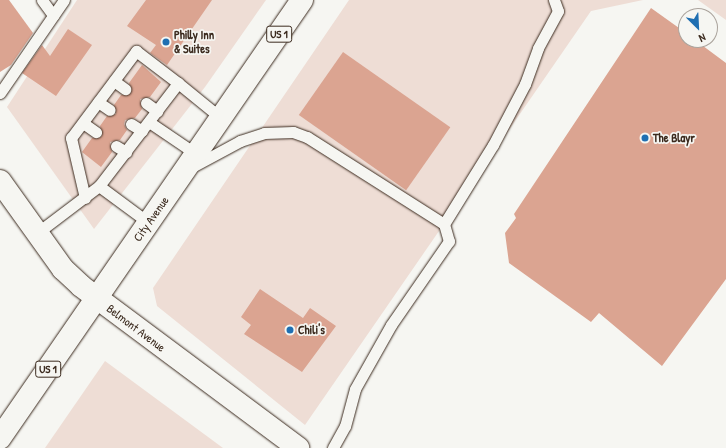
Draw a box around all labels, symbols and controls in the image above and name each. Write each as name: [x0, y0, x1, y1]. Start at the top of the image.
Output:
north arrow: [678, 8, 718, 48]
road number: US 1: [266, 25, 292, 43]
place label: Philly Inn & Suites: [174, 28, 214, 56]
text: N: [697, 30, 708, 46]
marker: Philly Inn & Suites: [161, 37, 171, 47]
place label: The Blayr: [653, 131, 695, 145]
marker: The Blayr: [640, 133, 650, 143]
street label: City Avenue: [130, 194, 172, 244]
street label: Belmont Avenue: [104, 301, 168, 355]
place label: Chili's: [298, 323, 325, 337]
marker: Chili's: [285, 325, 295, 335]
road number: US 1: [35, 360, 61, 378]

